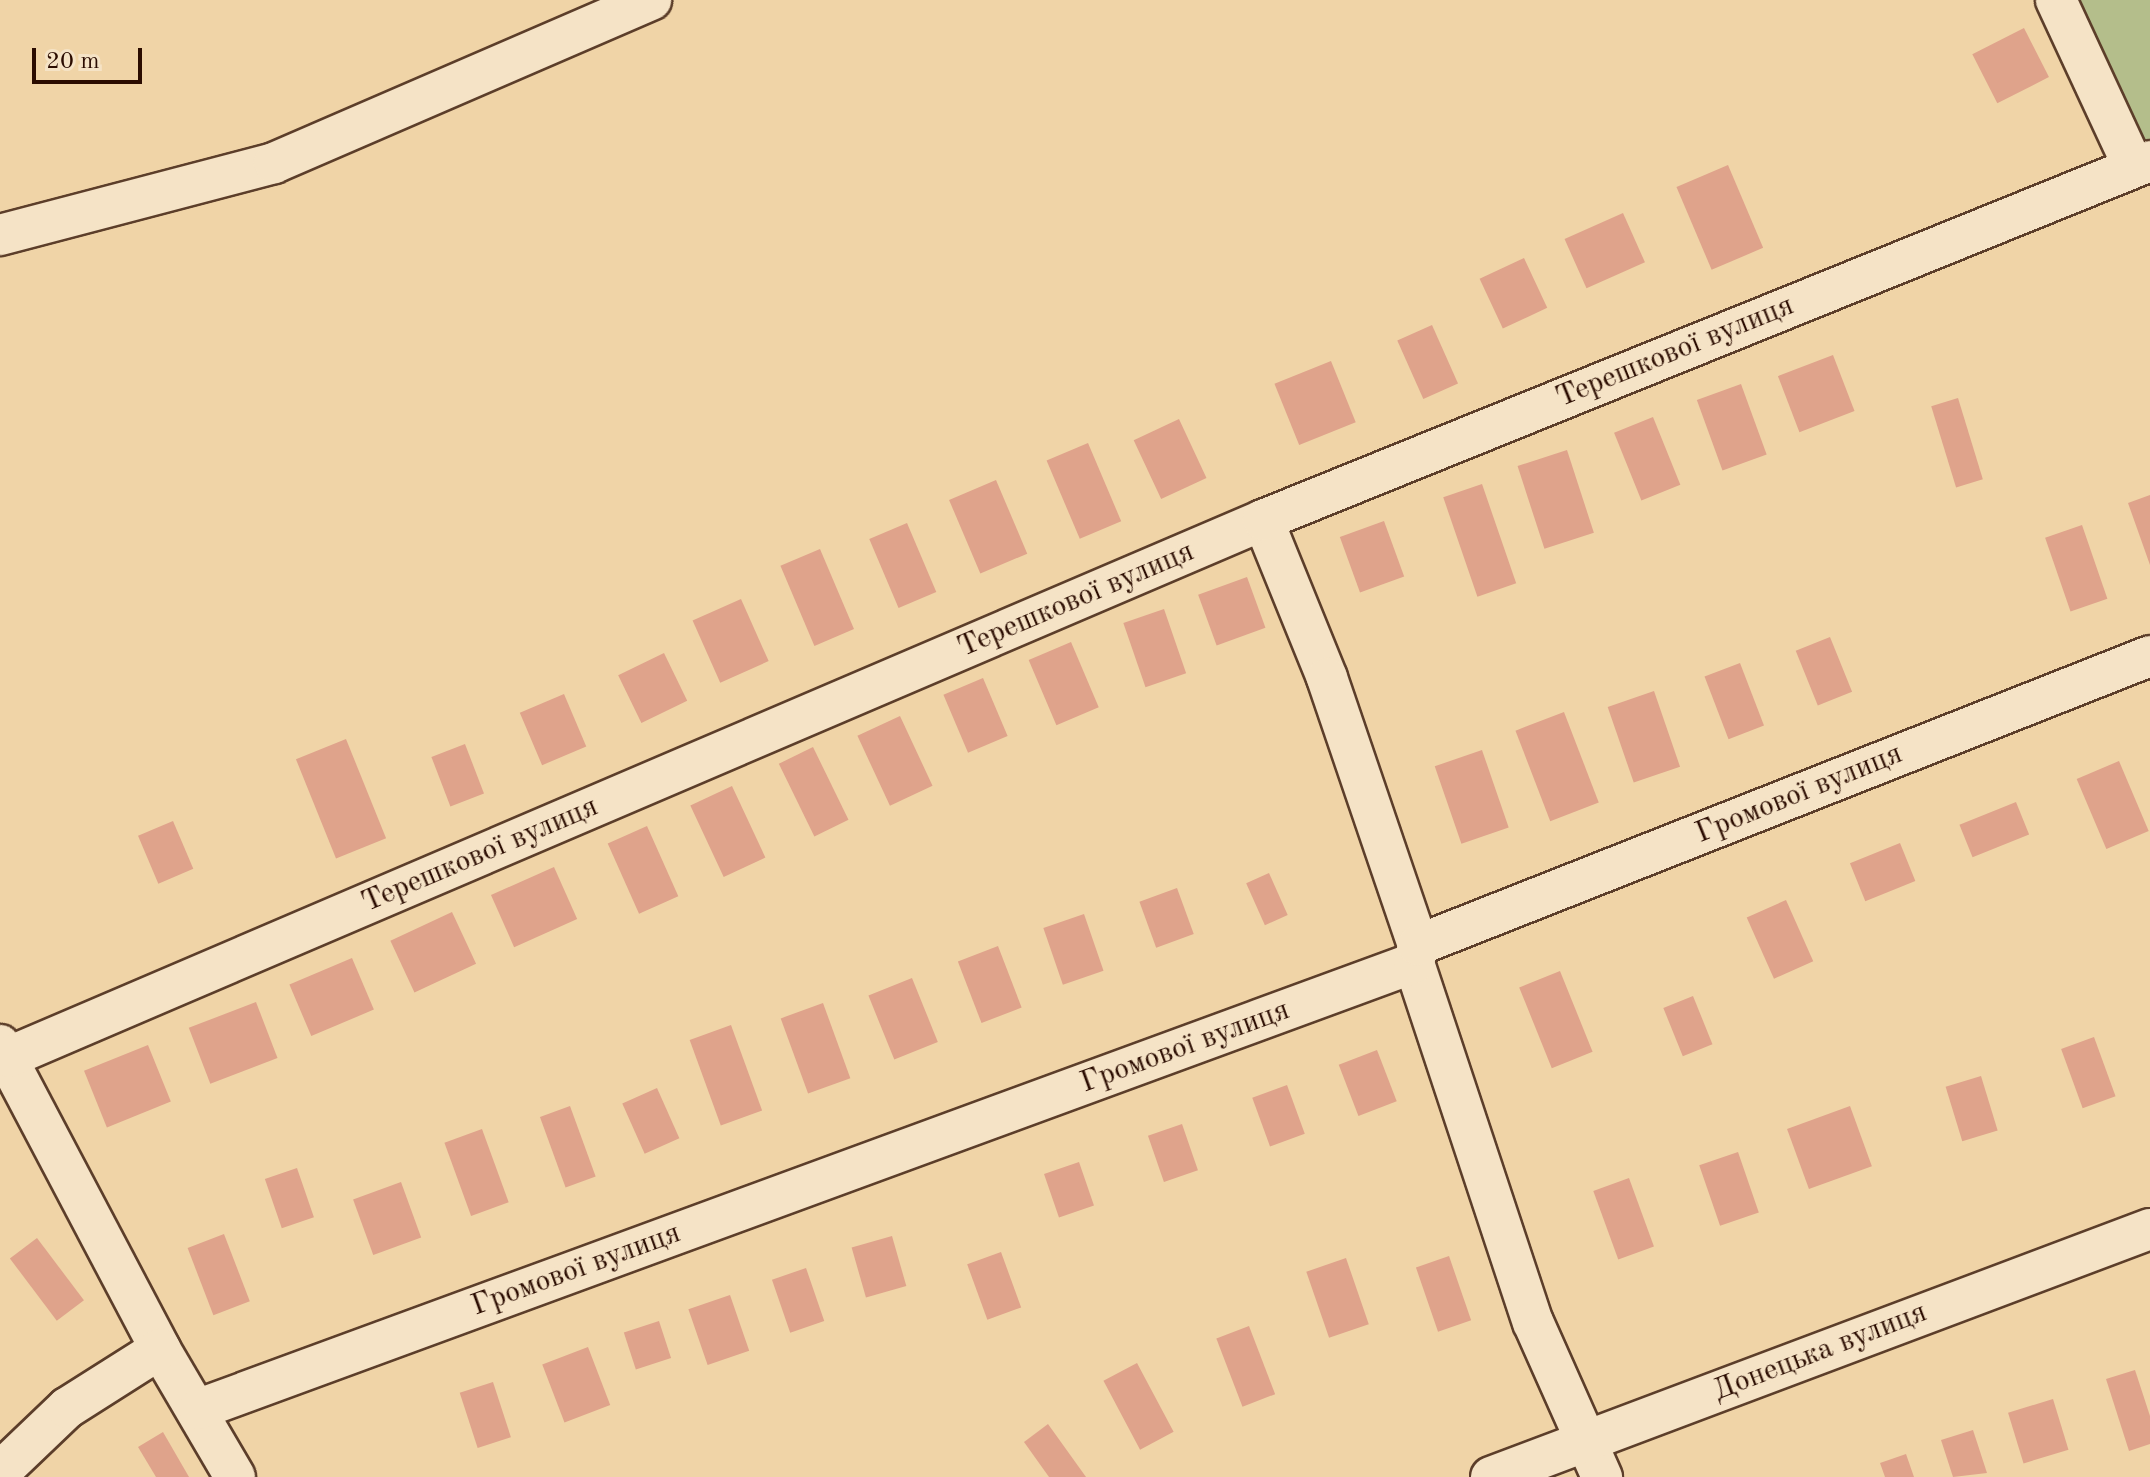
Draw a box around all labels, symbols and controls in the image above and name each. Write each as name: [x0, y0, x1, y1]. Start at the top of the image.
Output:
scale bar: [36, 32, 146, 82]
text: 20 m: [46, 50, 100, 74]
street label: Терешкової вулиця: [1551, 288, 1799, 416]
street label: Терешкової вулиця: [952, 534, 1200, 666]
street label: Громової вулиця: [1690, 736, 1908, 852]
street label: Терешкової вулиця: [356, 789, 604, 921]
street label: Громової вулиця: [1075, 992, 1295, 1102]
street label: Громової вулиця: [466, 1215, 686, 1325]
street label: Донецька вулиця: [1708, 1295, 1932, 1409]

